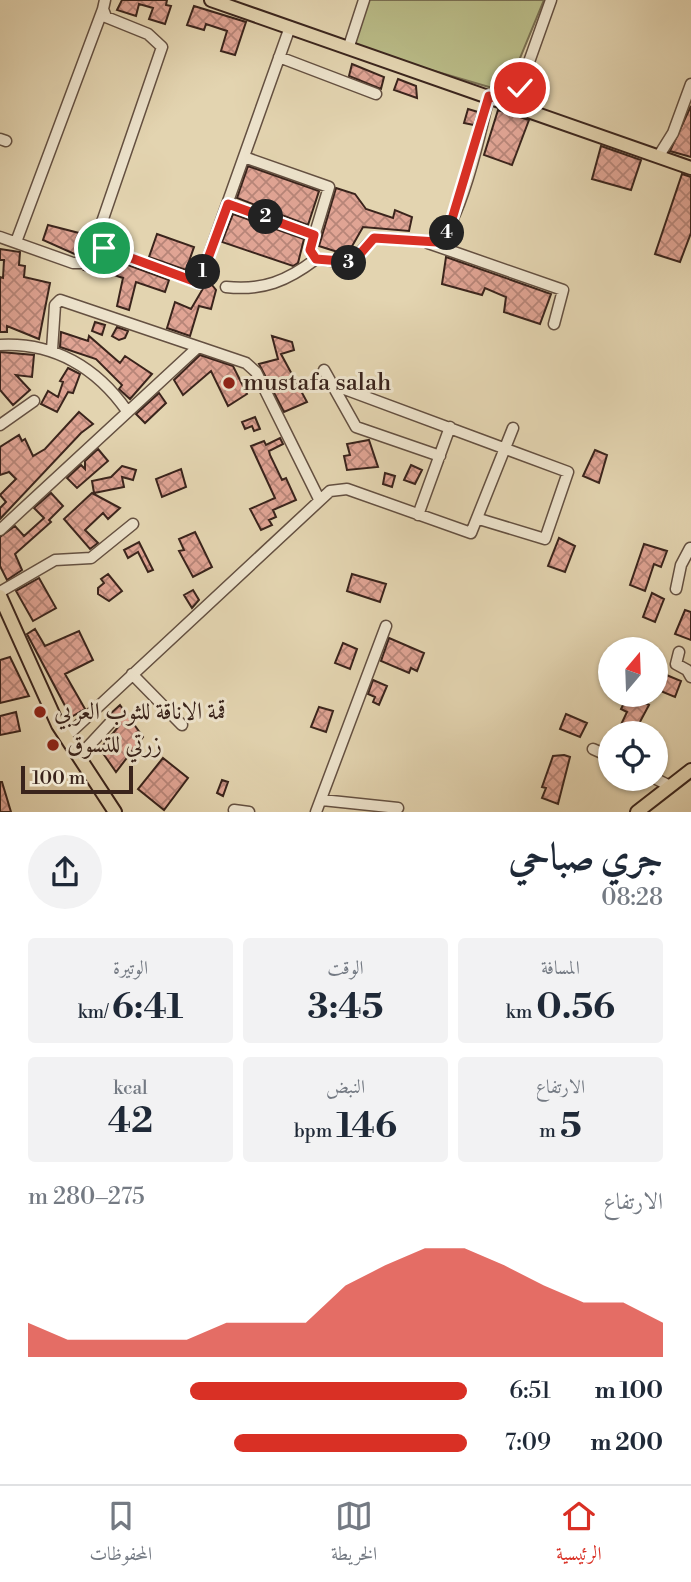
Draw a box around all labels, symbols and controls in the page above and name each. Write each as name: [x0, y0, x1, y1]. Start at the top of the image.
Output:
pin: [490, 58, 550, 118]
icon: check: [501, 69, 539, 107]
pin: 2: [248, 200, 284, 234]
text: 2: [260, 204, 271, 228]
pin: 4: [430, 216, 464, 250]
pin: [74, 218, 134, 278]
text: 4: [440, 220, 453, 244]
icon: arrive: [85, 229, 123, 267]
pin: 3: [332, 246, 366, 280]
text: 3: [343, 250, 354, 274]
pin: 1: [186, 254, 220, 290]
text: 1: [198, 259, 207, 283]
place label: mustafa salah: [243, 368, 391, 398]
marker: mustafa salah: [221, 375, 237, 391]
north arrow: [598, 637, 668, 707]
map controls: [598, 637, 668, 791]
place label: قمة الاناقة للثوب العربي: [54, 697, 226, 730]
marker: قمة الاناقة للثوب العربي: [32, 704, 48, 720]
button: locate: [598, 721, 668, 791]
place label: زرتي للتسوق: [67, 730, 162, 763]
marker: زرتي للتسوق: [45, 737, 61, 753]
scale bar: [21, 763, 133, 795]
text: 100 m: [32, 766, 85, 790]
text: جري صباحي: [509, 834, 663, 881]
button: share: [28, 835, 102, 909]
text: 08:28: [601, 884, 663, 912]
text: الوتيرة: [113, 956, 148, 980]
text: الوقت: [327, 956, 364, 980]
text: المسافة: [541, 956, 580, 980]
text: 6:41: [112, 986, 183, 1029]
text: 3:45: [308, 986, 383, 1029]
text: 0.56: [536, 986, 615, 1029]
text: /km: [78, 1000, 112, 1024]
text: km: [506, 1000, 536, 1024]
text: النبض: [326, 1075, 365, 1099]
text: الارتفاع: [536, 1075, 585, 1099]
text: kcal: [113, 1076, 148, 1100]
text: 42: [108, 1100, 153, 1143]
text: 146: [336, 1105, 397, 1148]
text: 5: [560, 1105, 582, 1148]
text: bpm: [294, 1119, 336, 1143]
text: m: [539, 1119, 560, 1143]
text: 275–280 m: [28, 1183, 145, 1211]
text: الارتفاع: [603, 1188, 663, 1216]
text: 6:51: [509, 1377, 551, 1405]
text: 100 m: [595, 1377, 663, 1405]
text: 7:09: [505, 1429, 551, 1457]
text: 200 m: [591, 1429, 663, 1457]
tab: المحفوظات: [89, 1497, 152, 1572]
tab: الخريطة: [331, 1497, 377, 1572]
tab: الرئيسية: [556, 1497, 602, 1572]

